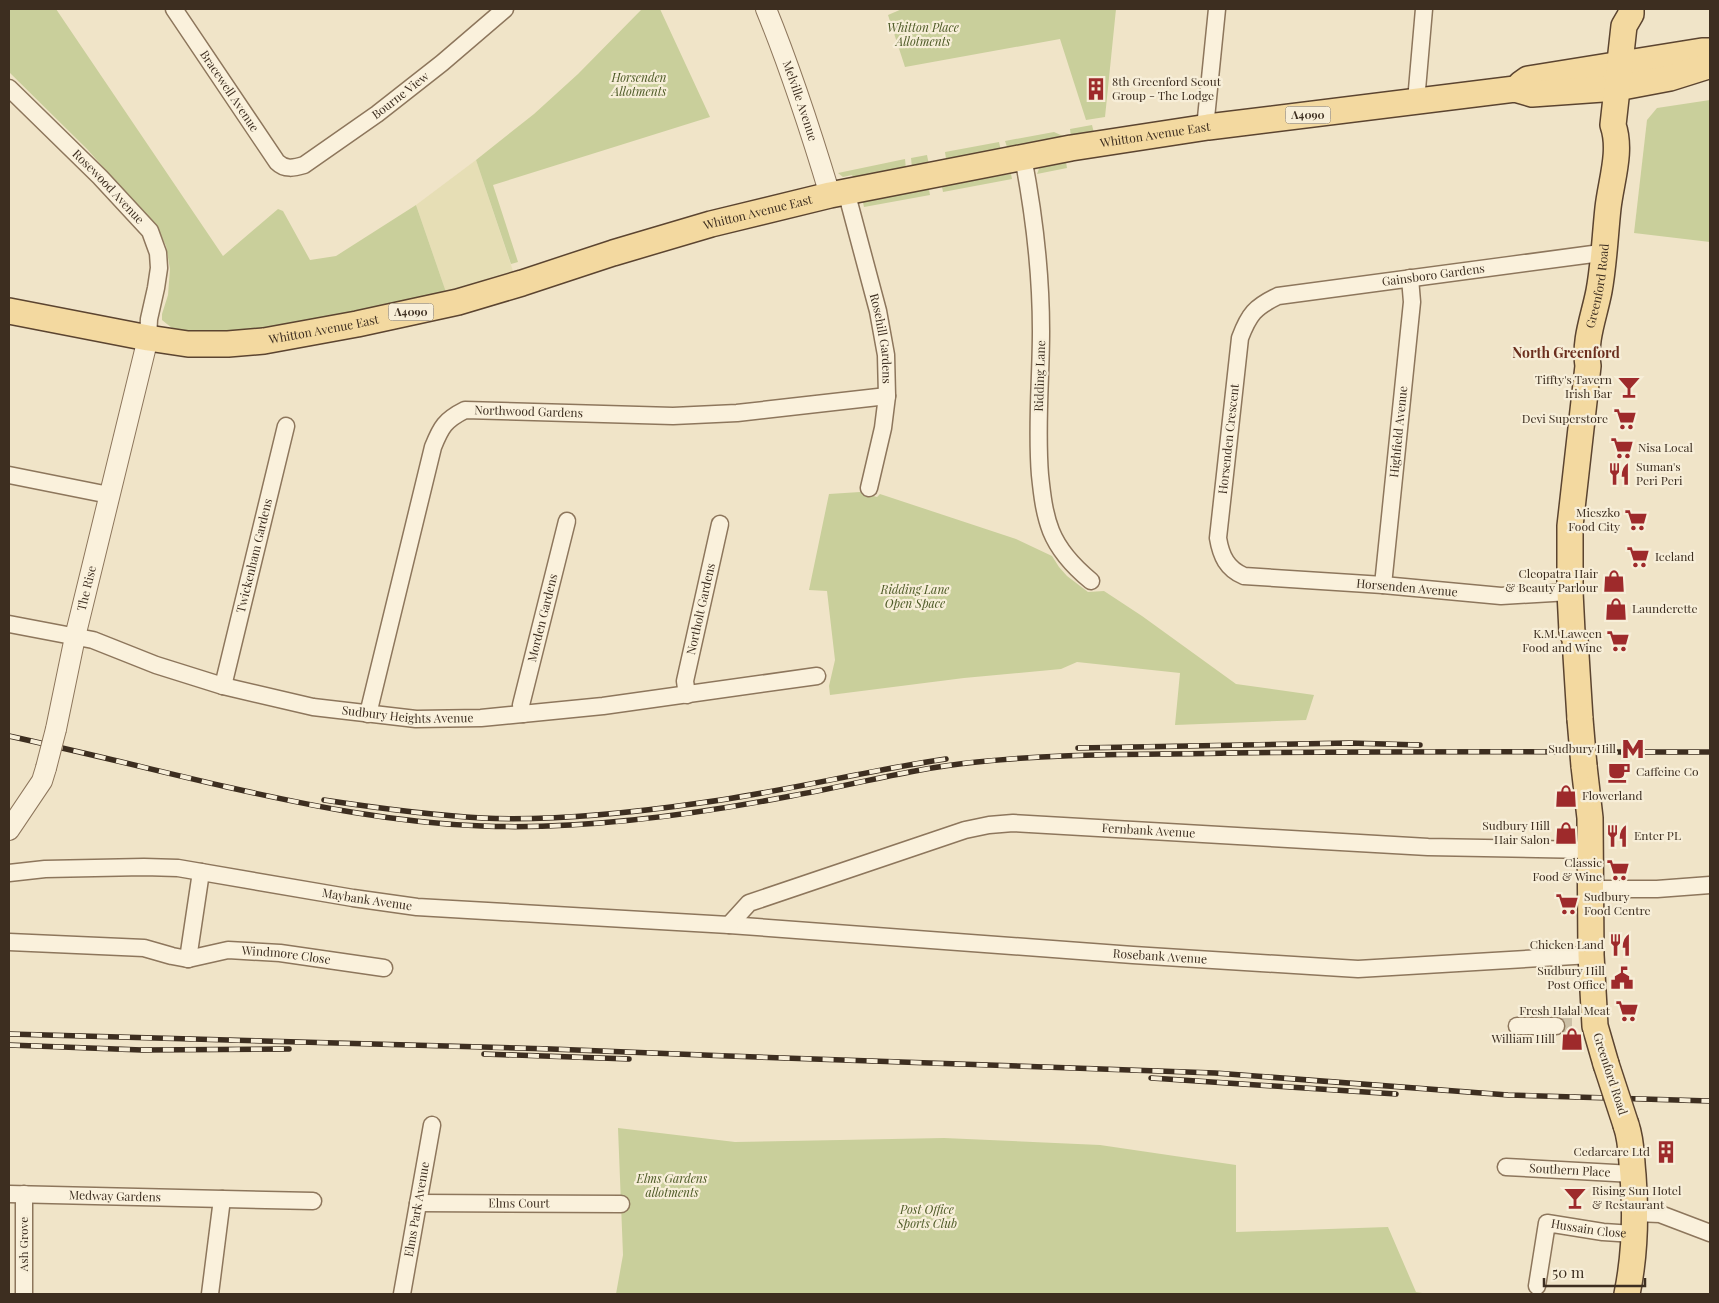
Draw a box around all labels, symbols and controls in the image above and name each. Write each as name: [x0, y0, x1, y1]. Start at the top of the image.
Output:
park label: Whitton Place Allotments: [887, 19, 959, 49]
street label: Bracewell Avenue: [197, 47, 263, 134]
street label: Melville Avenue: [780, 58, 822, 143]
street label: Bourne View: [368, 67, 432, 122]
park label: Horsenden Allotments: [610, 69, 667, 99]
place label: 8th Greenford Scout Group - The Lodge: [1112, 73, 1222, 103]
building icon: 8th Greenford Scout Group - The Lodge: [1083, 76, 1109, 102]
road number: A4090: [1286, 106, 1330, 124]
street label: Whitton Avenue East: [1098, 118, 1212, 151]
street label: Rosewood Avenue: [69, 145, 148, 227]
street label: Whitton Avenue East: [700, 191, 814, 233]
street label: Greenford Road: [1581, 243, 1612, 330]
street label: Gainsboro Gardens: [1381, 260, 1486, 289]
street label: Rosehill Gardens: [867, 291, 896, 384]
road number: A4090: [388, 304, 434, 320]
street label: Whitton Avenue East: [266, 310, 381, 347]
street label: Ridding Lane: [1030, 340, 1048, 412]
district label: North Greenford: [1512, 343, 1620, 362]
place label: Tiffty's Tavern Irish Bar: [1535, 371, 1613, 401]
bar icon: Tiffty's Tavern Irish Bar: [1616, 374, 1642, 400]
street label: Horsenden Crescent: [1214, 382, 1242, 495]
street label: Highfield Avenue: [1385, 385, 1410, 478]
street label: Northwood Gardens: [474, 401, 583, 420]
supermarket icon: Devi Superstore: [1612, 406, 1638, 432]
place label: Devi Superstore: [1522, 410, 1608, 426]
supermarket icon: Nisa Local: [1609, 435, 1635, 461]
place label: Nisa Local: [1638, 439, 1693, 455]
place label: Suman's Peri Peri: [1636, 458, 1683, 488]
restaurant icon: Suman's Peri Peri: [1606, 461, 1632, 487]
street label: Twickenham Gardens: [232, 497, 275, 614]
place label: Mieszko Food City: [1568, 504, 1620, 534]
supermarket icon: Mieszko Food City: [1623, 507, 1649, 533]
supermarket icon: Iceland: [1625, 544, 1651, 570]
place label: Iceland: [1655, 548, 1694, 564]
street label: Northolt Gardens: [682, 561, 718, 656]
street label: The Rise: [73, 564, 99, 613]
place label: Cleopatra Hair & Beauty Parlour: [1505, 565, 1599, 595]
shop icon: Cleopatra Hair & Beauty Parlour: [1601, 568, 1627, 594]
street label: Morden Gardens: [523, 572, 561, 663]
street label: Horsenden Avenue: [1356, 575, 1458, 599]
park label: Ridding Lane Open Space: [879, 581, 950, 611]
shop icon: Launderette: [1603, 596, 1629, 622]
place label: Launderette: [1632, 600, 1697, 616]
place label: K.M. Laween Food and Wine: [1522, 625, 1602, 655]
supermarket icon: K.M. Laween Food and Wine: [1605, 628, 1631, 654]
street label: Sudbury Heights Avenue: [341, 701, 474, 726]
metro station icon: Sudbury Hill: [1620, 736, 1646, 762]
place label: Sudbury Hill: [1548, 740, 1617, 756]
cafe icon: Caffeine Co: [1606, 759, 1632, 785]
place label: Caffeine Co: [1636, 763, 1699, 779]
shop icon: Flowerland: [1553, 783, 1579, 809]
place label: Flowerland: [1582, 787, 1642, 803]
place label: Sudbury Hill Hair Salon: [1482, 817, 1551, 847]
street label: Fernbank Avenue: [1101, 819, 1196, 841]
shop icon: Sudbury Hill Hair Salon: [1553, 820, 1579, 846]
restaurant icon: Enter PL: [1604, 823, 1630, 849]
place label: Enter PL: [1634, 827, 1681, 843]
place label: Classic Food & Wine: [1532, 854, 1602, 884]
supermarket icon: Classic Food & Wine: [1605, 857, 1631, 883]
street label: Maybank Avenue: [321, 884, 413, 913]
place label: Sudbury Food Centre: [1584, 888, 1651, 918]
supermarket icon: Sudbury Food Centre: [1554, 891, 1580, 917]
restaurant icon: Chicken Land: [1607, 932, 1633, 958]
place label: Chicken Land: [1530, 936, 1604, 952]
street label: Windmore Close: [240, 942, 332, 967]
street label: Rosebank Avenue: [1112, 945, 1208, 967]
place label: Sudbury Hill Post Office: [1537, 962, 1606, 992]
public building icon: Sudbury Hill Post Office: [1609, 965, 1635, 991]
supermarket icon: Fresh Halal Meat: [1614, 998, 1640, 1024]
place label: Fresh Halal Meat: [1519, 1002, 1611, 1018]
shop icon: William Hill: [1559, 1026, 1585, 1052]
place label: William Hill: [1490, 1030, 1556, 1046]
street label: Greenford Road: [1590, 1031, 1632, 1117]
building icon: Cedarcare Ltd: [1653, 1139, 1679, 1165]
place label: Cedarcare Ltd: [1573, 1143, 1650, 1159]
street label: Southern Place: [1529, 1159, 1611, 1180]
street label: Elms Park Avenue: [400, 1160, 432, 1258]
park label: Elms Gardens allotments: [636, 1170, 708, 1200]
place label: Rising Sun Hotel & Restaurant: [1592, 1182, 1682, 1212]
bar icon: Rising Sun Hotel & Restaurant: [1562, 1185, 1588, 1211]
street label: Medway Gardens: [69, 1186, 161, 1205]
street label: Elms Court: [488, 1194, 550, 1211]
park label: Post Office Sports Club: [896, 1201, 957, 1231]
street label: Hussain Close: [1550, 1215, 1627, 1240]
street label: Ash Grove: [15, 1217, 31, 1272]
scale bar: [1544, 1256, 1645, 1288]
text: 50 m: [1552, 1262, 1585, 1282]

